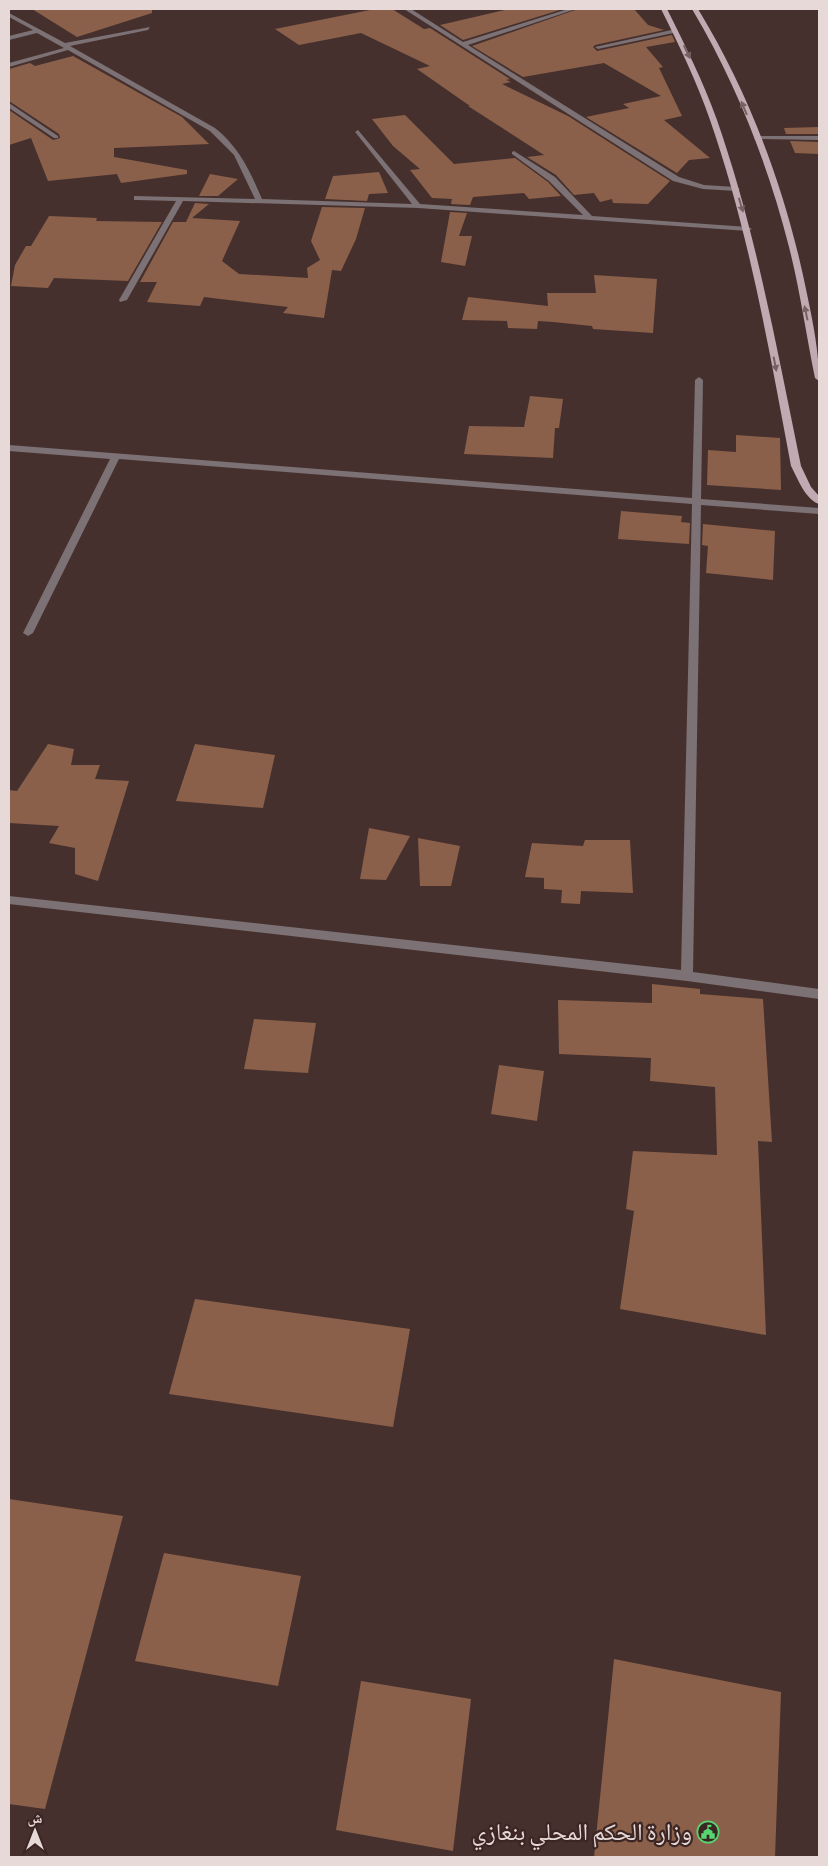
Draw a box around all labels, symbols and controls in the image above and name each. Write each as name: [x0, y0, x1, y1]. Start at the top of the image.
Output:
one-way arrow: [683, 45, 691, 59]
one-way arrow: [740, 101, 748, 115]
one-way arrow: [737, 198, 745, 213]
one-way arrow: [802, 305, 810, 321]
one-way arrow: [772, 356, 780, 372]
north arrow: [10, 1806, 60, 1856]
text: ش: [28, 1812, 43, 1827]
public building icon: وزارة الحكم المحلي بنغازي: [696, 1820, 720, 1844]
place label: وزارة الحكم المحلي بنغازي: [472, 1821, 692, 1851]

